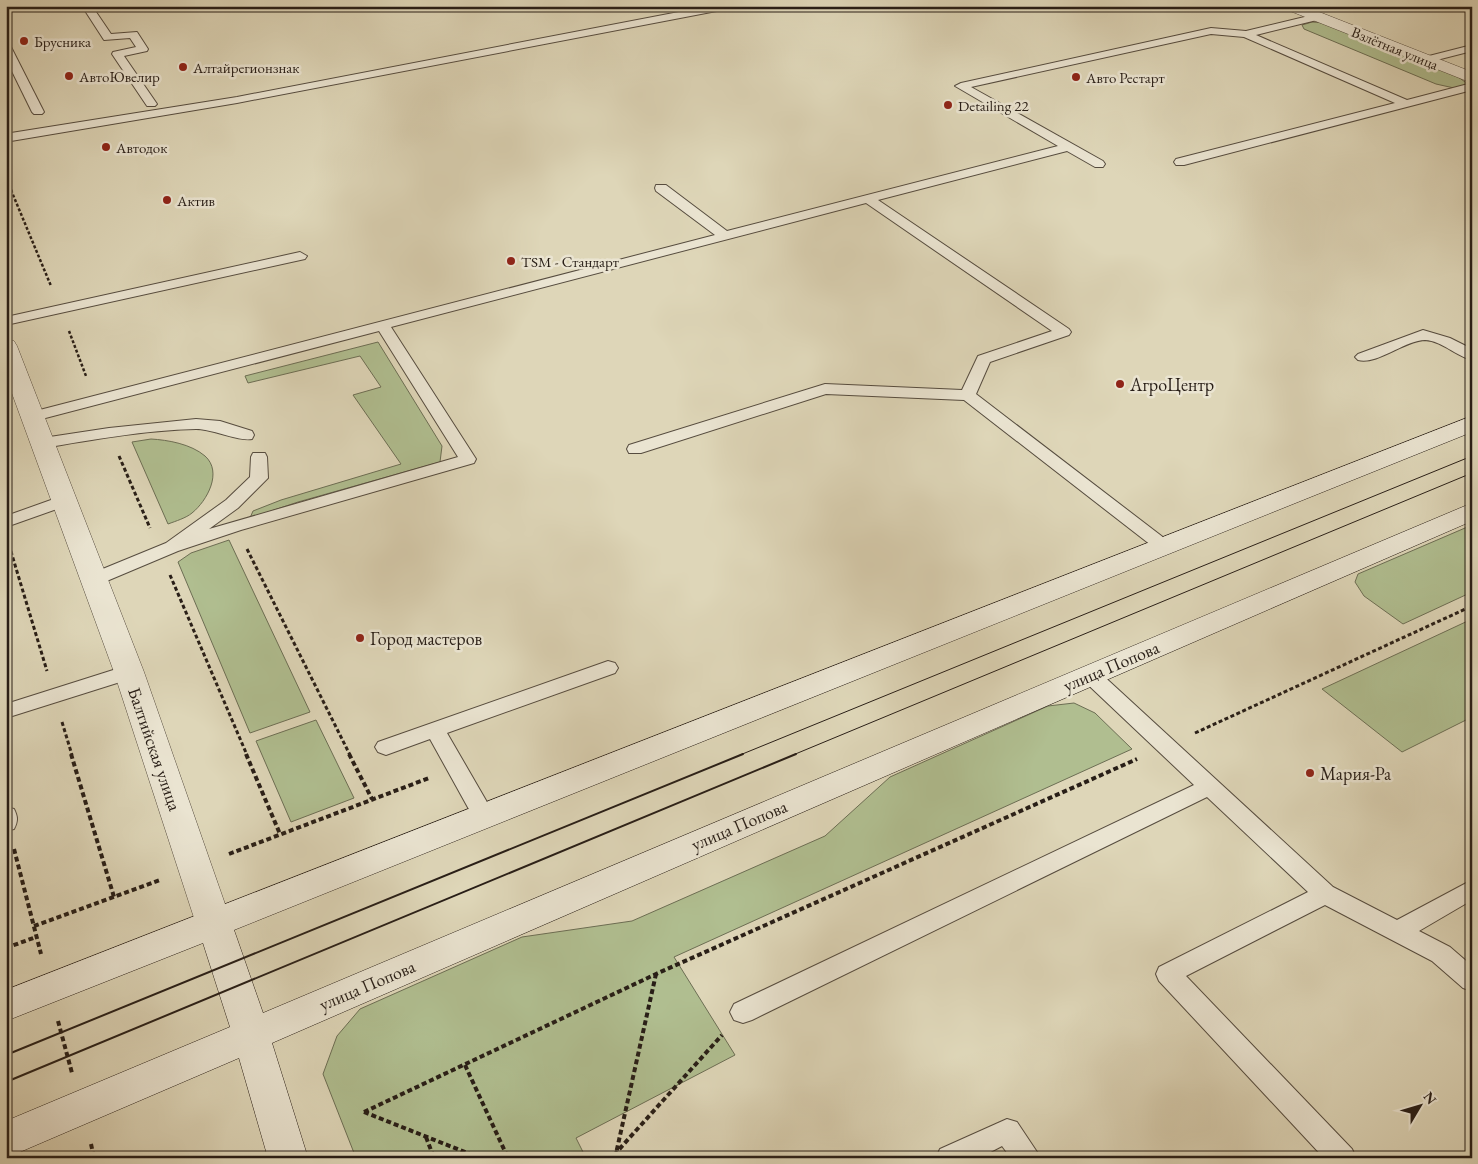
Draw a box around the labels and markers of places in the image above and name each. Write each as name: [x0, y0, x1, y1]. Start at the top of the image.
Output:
place label: Брусника: [34, 32, 91, 51]
marker: Брусника: [18, 35, 30, 47]
place label: Алтайрегионзнак: [192, 58, 299, 77]
marker: Алтайрегионзнак: [177, 61, 189, 73]
place label: АвтоЮвелир: [78, 67, 160, 86]
place label: Авто Рестарт: [1085, 68, 1165, 87]
marker: АвтоЮвелир: [63, 70, 75, 82]
marker: Авто Рестарт: [1070, 71, 1082, 83]
place label: Detailing 22: [958, 96, 1029, 115]
marker: Detailing 22: [942, 99, 954, 111]
place label: Автодок: [115, 138, 167, 157]
marker: Автодок: [100, 141, 112, 153]
place label: Актив: [176, 191, 215, 210]
marker: Актив: [161, 194, 173, 206]
place label: TSM - Стандарт: [521, 252, 619, 271]
marker: TSM - Стандарт: [505, 255, 517, 267]
place label: АгроЦентр: [1129, 373, 1214, 396]
marker: АгроЦентр: [1114, 378, 1126, 390]
place label: Город мастеров: [370, 627, 483, 650]
marker: Город мастеров: [354, 632, 366, 644]
place label: Мария-Ра: [1320, 762, 1392, 785]
marker: Мария-Ра: [1304, 767, 1316, 779]

